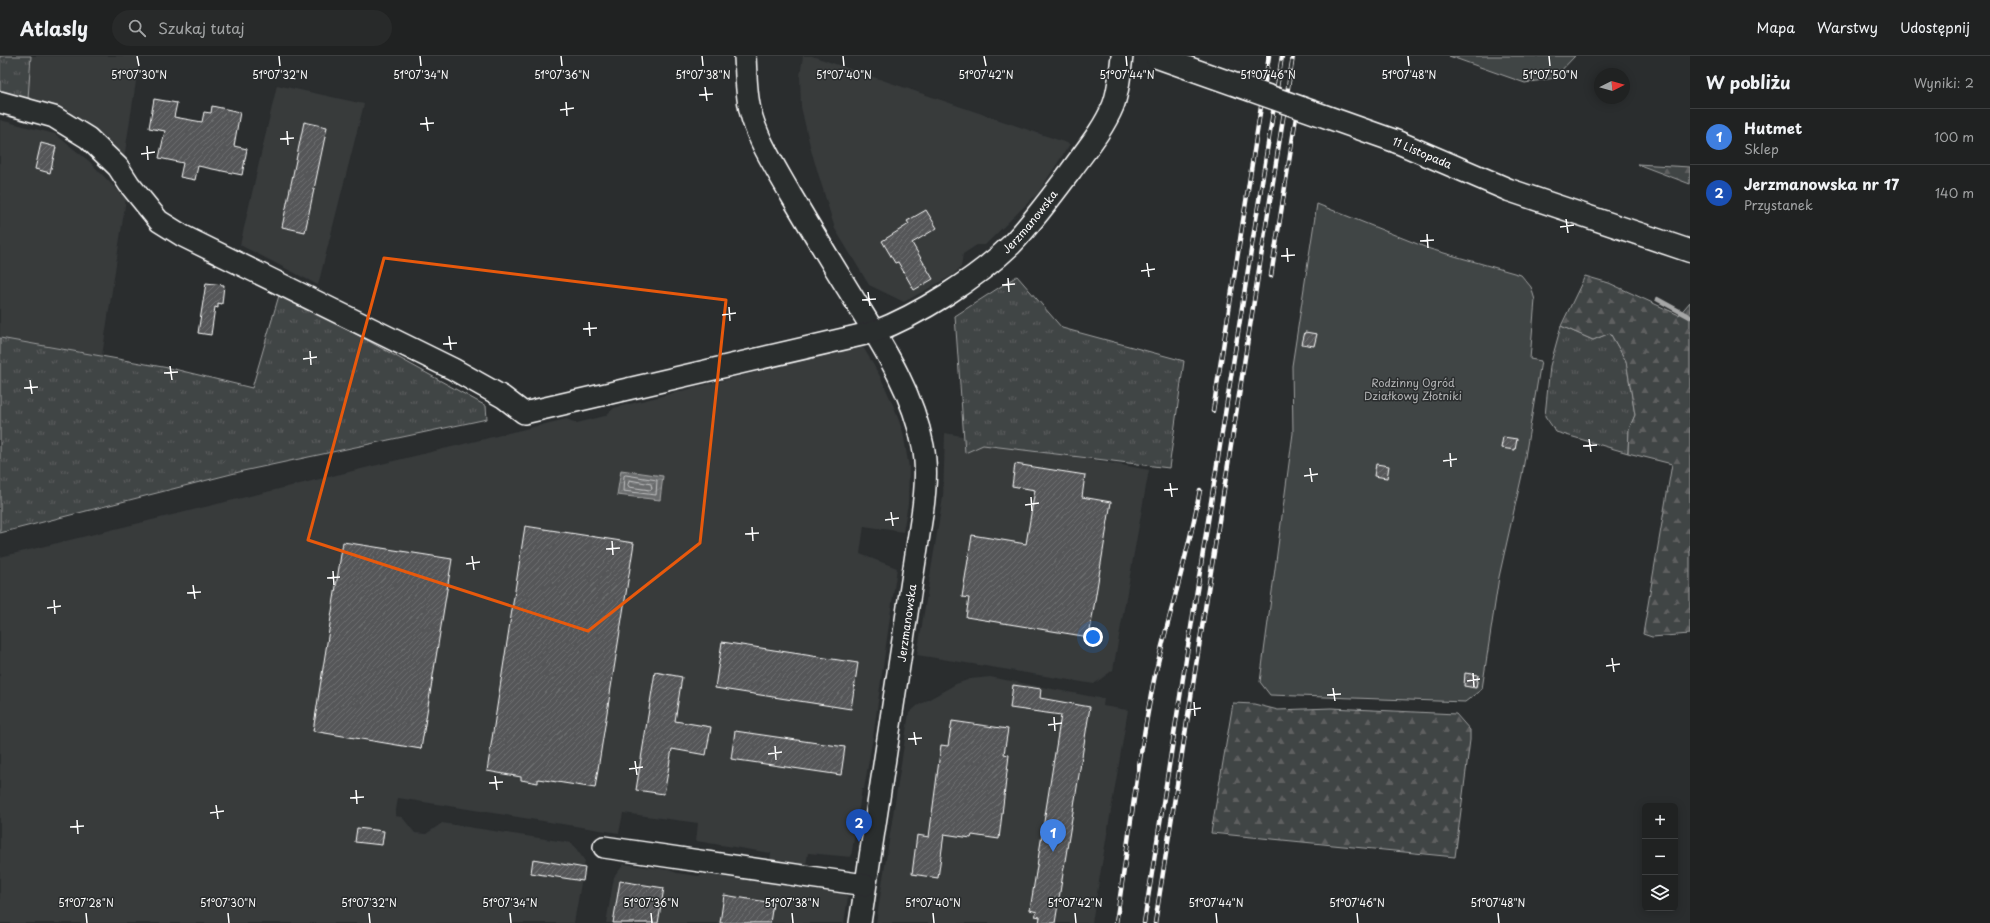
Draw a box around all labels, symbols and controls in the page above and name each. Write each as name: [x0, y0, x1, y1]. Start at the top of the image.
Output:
search box: [112, 10, 392, 46]
text: Atlasly: [20, 14, 88, 42]
text: Szukaj tutaj: [158, 16, 245, 39]
icon: search: [126, 17, 148, 39]
text: Mapa: [1757, 17, 1795, 38]
text: Warstwy: [1817, 17, 1878, 38]
text: Udostępnij: [1900, 17, 1970, 38]
text: 51°07'30"N: [111, 67, 167, 82]
text: 51°07'32"N: [252, 67, 308, 82]
text: 51°07'34"N: [393, 67, 449, 82]
text: 51°07'36"N: [534, 67, 590, 82]
text: 51°07'38"N: [675, 67, 731, 82]
text: 51°07'40"N: [816, 67, 872, 82]
text: 51°07'42"N: [958, 67, 1014, 82]
text: 51°07'44"N: [1099, 67, 1155, 82]
text: 51°07'46"N: [1240, 67, 1296, 82]
text: 51°07'48"N: [1382, 67, 1437, 82]
text: 51°07'50"N: [1522, 67, 1578, 82]
north arrow: [1594, 68, 1630, 104]
text: W pobliżu: [1706, 69, 1791, 95]
text: Wyniki: 2: [1914, 73, 1974, 92]
text: Hutmet: [1744, 116, 1802, 139]
text: 1: [1716, 127, 1722, 146]
text: 100 m: [1934, 127, 1974, 146]
street label: 11 Listopada: [1390, 132, 1455, 173]
text: Sklep: [1744, 139, 1779, 158]
text: Jerzmanowska nr 17: [1744, 172, 1899, 195]
text: 2: [1714, 183, 1724, 202]
text: 140 m: [1935, 183, 1974, 202]
street label: Jerzmanowska: [998, 186, 1062, 257]
text: Przystanek: [1744, 195, 1813, 214]
park label: Rodzinny Ogród Działkowy Złotniki: [1364, 374, 1462, 404]
street label: Jerzmanowska: [893, 583, 920, 663]
your location: [1083, 627, 1103, 647]
map controls: [1642, 803, 1678, 911]
button: +: [1642, 803, 1678, 839]
pin: 2: [846, 809, 872, 842]
pin: 1: [1040, 819, 1066, 852]
button: −: [1642, 839, 1678, 875]
button: layers: [1642, 875, 1678, 911]
text: 51°07'28"N: [58, 895, 114, 910]
text: 51°07'30"N: [200, 895, 256, 910]
text: 51°07'32"N: [341, 895, 397, 910]
text: 51°07'34"N: [482, 895, 538, 910]
text: 51°07'36"N: [623, 895, 679, 910]
text: 51°07'38"N: [764, 895, 820, 910]
text: 51°07'40"N: [905, 895, 961, 910]
text: 51°07'42"N: [1047, 895, 1103, 910]
text: 51°07'44"N: [1188, 895, 1244, 910]
text: 51°07'46"N: [1329, 895, 1385, 910]
text: 51°07'48"N: [1471, 895, 1526, 910]

